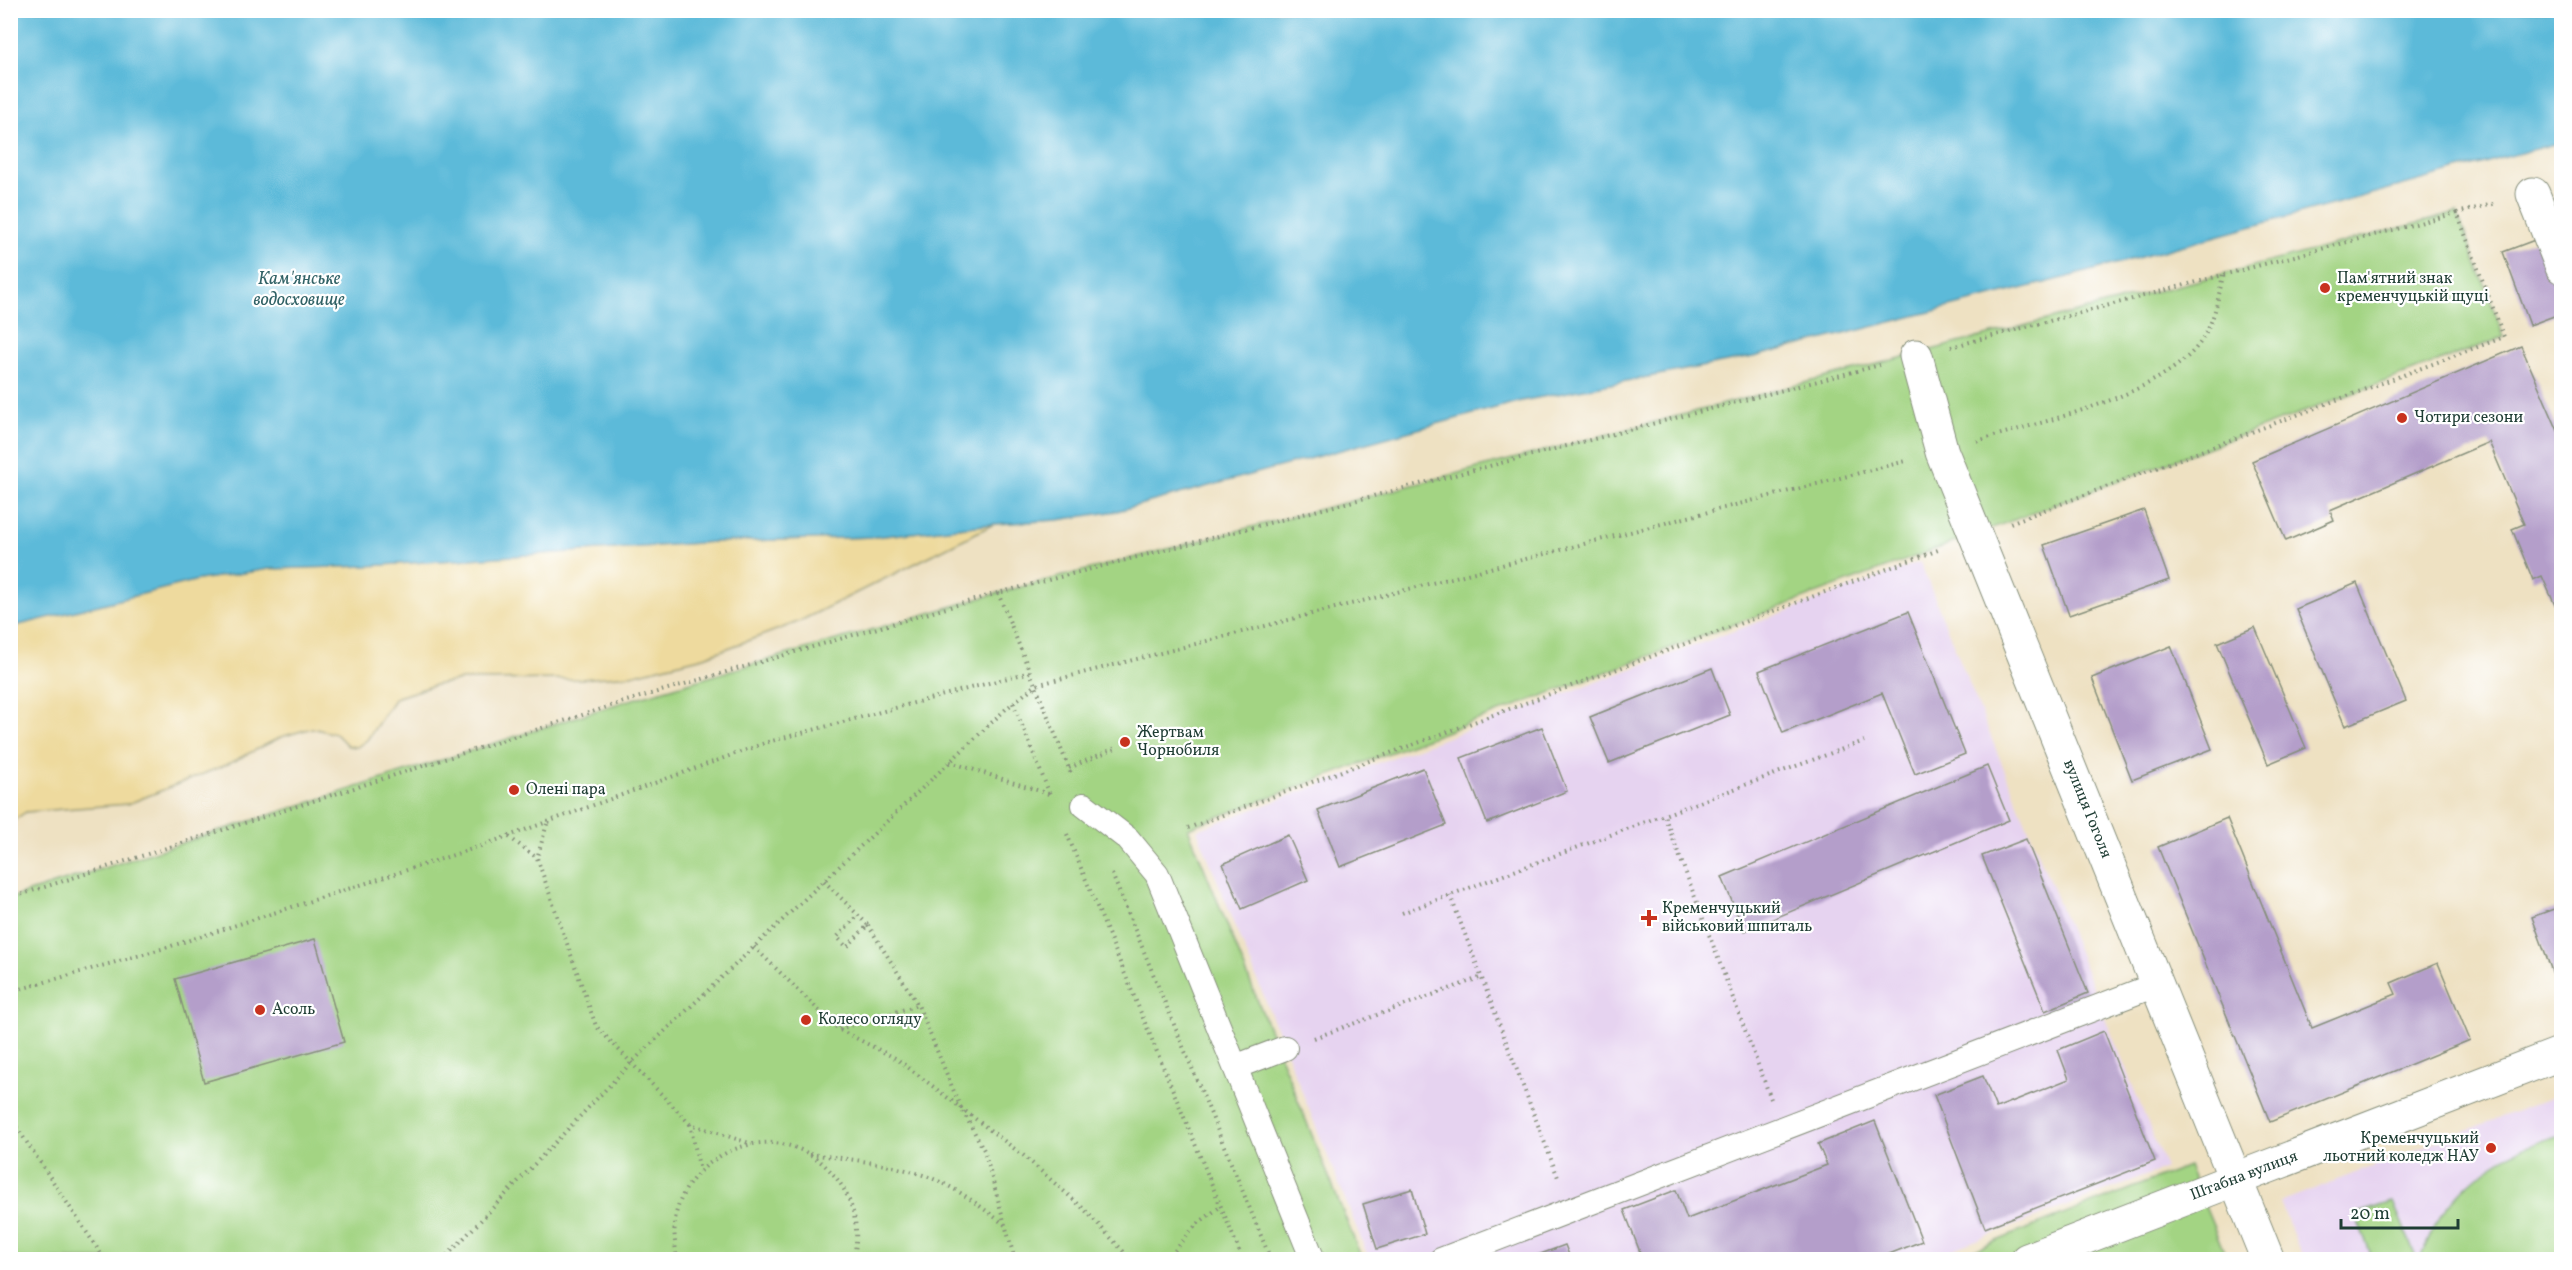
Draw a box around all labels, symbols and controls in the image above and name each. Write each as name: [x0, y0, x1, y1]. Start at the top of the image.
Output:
water label: Кам'янське водосховище: [253, 267, 345, 313]
place label: Пам'ятний знак кременчуцькій щуці: [2337, 268, 2489, 308]
marker: Пам'ятний знак кременчуцькій щуці: [2318, 281, 2332, 295]
place label: Чотири сезони: [2414, 407, 2523, 429]
marker: Чотири сезони: [2395, 411, 2409, 425]
place label: Жертвам Чорнобиля: [1137, 722, 1219, 762]
marker: Жертвам Чорнобиля: [1118, 735, 1132, 749]
street label: вулиця Гоголя: [2057, 756, 2117, 862]
place label: Олені пара: [526, 779, 606, 801]
marker: Олені пара: [507, 783, 521, 797]
place label: Кременчуцький військовий шпиталь: [1662, 898, 1812, 938]
marker: Кременчуцький військовий шпиталь: [1640, 909, 1658, 927]
place label: Асоль: [272, 999, 315, 1021]
marker: Асоль: [253, 1003, 267, 1017]
place label: Колесо огляду: [818, 1009, 922, 1031]
marker: Колесо огляду: [799, 1013, 813, 1027]
place label: Кременчуцький льотний коледж НАУ: [2323, 1128, 2480, 1168]
marker: Кременчуцький льотний коледж НАУ: [2484, 1141, 2498, 1155]
street label: Штабна вулиця: [2187, 1145, 2301, 1207]
scale bar: [2341, 1192, 2458, 1230]
text: 20 m: [2350, 1202, 2390, 1227]

